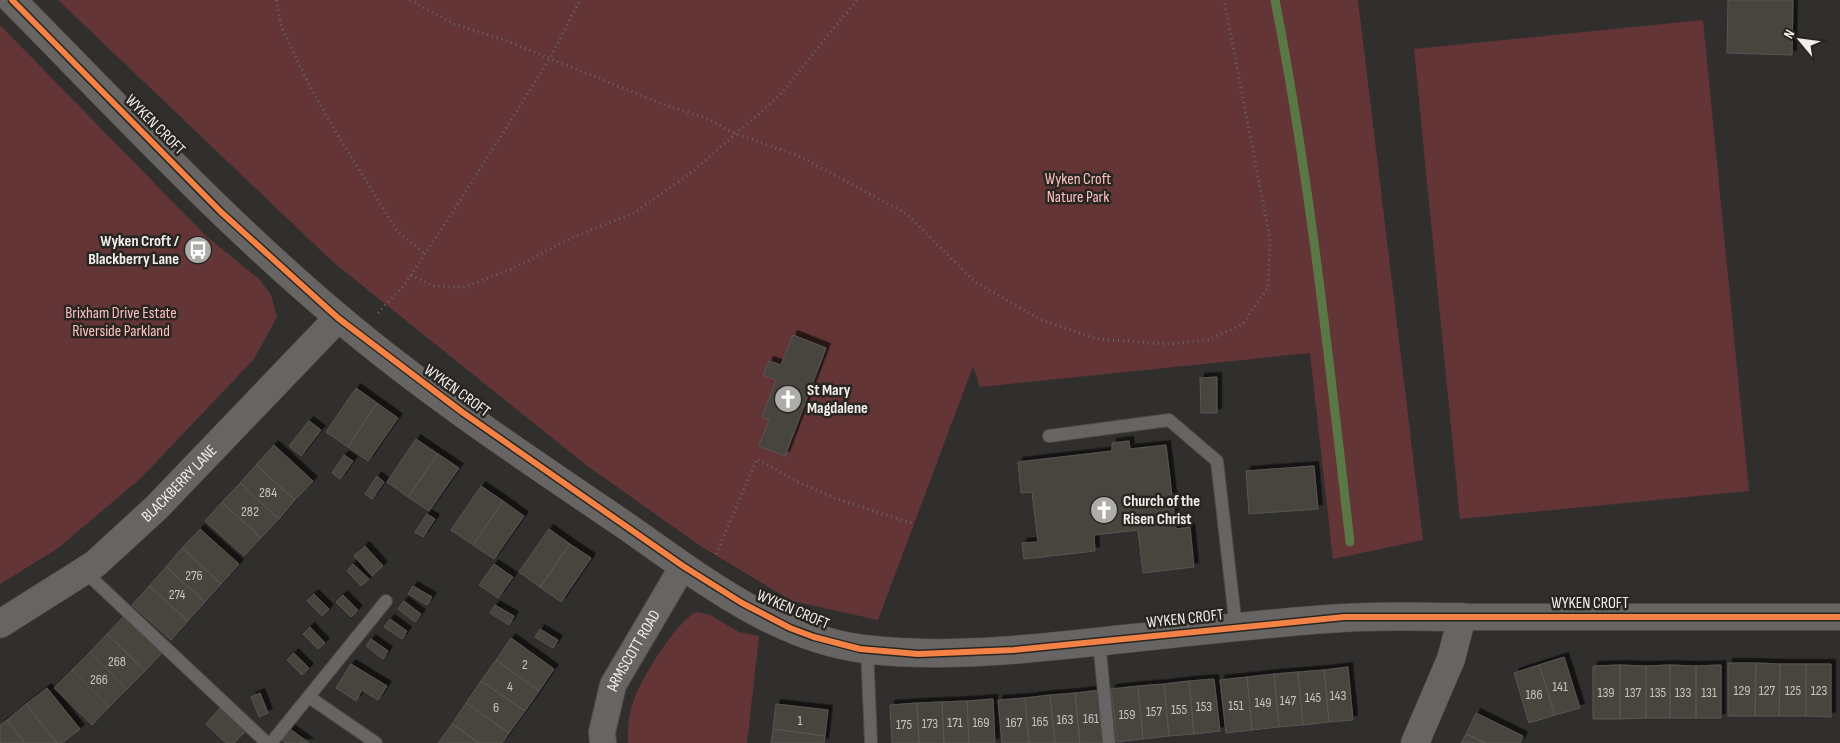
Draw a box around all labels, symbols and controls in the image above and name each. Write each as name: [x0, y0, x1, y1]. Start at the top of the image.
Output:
north arrow: [1775, 15, 1825, 65]
text: N: [1780, 27, 1798, 41]
street label: WYKEN CROFT: [121, 91, 189, 159]
park label: Wyken Croft Nature Park: [1045, 170, 1111, 207]
place label: Wyken Croft / Blackberry Lane: [88, 232, 180, 269]
bus stop icon: Wyken Croft / Blackberry Lane: [183, 235, 213, 265]
park label: Brixham Drive Estate Riverside Parkland: [65, 304, 177, 341]
street label: WYKEN CROFT: [420, 361, 494, 422]
place label: St Mary Magdalene: [807, 381, 868, 418]
church icon: St Mary Magdalene: [773, 384, 803, 414]
street label: BLACKBERRY LANE: [138, 441, 221, 526]
house number: 284: [259, 484, 277, 501]
place label: Church of the Risen Christ: [1123, 492, 1200, 529]
church icon: Church of the Risen Christ: [1089, 495, 1119, 525]
house number: 282: [241, 503, 259, 520]
house number: 276: [185, 567, 203, 584]
house number: 274: [169, 586, 185, 603]
street label: WYKEN CROFT: [754, 586, 833, 634]
street label: WYKEN CROFT: [1551, 594, 1629, 613]
street label: WYKEN CROFT: [1146, 605, 1225, 632]
street label: ARMSCOTT ROAD: [602, 607, 665, 694]
house number: 268: [108, 653, 126, 670]
house number: 2: [522, 656, 528, 673]
house number: 266: [90, 671, 108, 688]
house number: 4: [507, 678, 513, 695]
house number: 141: [1552, 678, 1568, 695]
house number: 129: [1733, 682, 1751, 699]
house number: 127: [1759, 682, 1776, 699]
house number: 125: [1785, 682, 1802, 699]
house number: 123: [1811, 682, 1827, 699]
house number: 139: [1598, 684, 1614, 701]
house number: 137: [1625, 684, 1642, 701]
house number: 135: [1650, 684, 1667, 701]
house number: 133: [1675, 684, 1691, 701]
house number: 131: [1701, 684, 1717, 701]
house number: 186: [1525, 686, 1543, 703]
house number: 143: [1330, 687, 1346, 704]
house number: 145: [1305, 689, 1322, 706]
house number: 147: [1280, 692, 1297, 709]
house number: 149: [1255, 694, 1271, 711]
house number: 151: [1228, 697, 1244, 714]
house number: 153: [1196, 698, 1212, 715]
house number: 6: [493, 699, 499, 716]
house number: 155: [1171, 701, 1187, 718]
house number: 157: [1146, 703, 1162, 720]
house number: 159: [1119, 706, 1135, 723]
house number: 161: [1083, 710, 1099, 727]
house number: 163: [1057, 711, 1074, 728]
house number: 1: [798, 712, 803, 729]
house number: 165: [1032, 713, 1049, 730]
house number: 171: [947, 714, 963, 731]
house number: 169: [972, 714, 990, 731]
house number: 167: [1006, 714, 1023, 731]
house number: 173: [922, 715, 938, 732]
house number: 175: [896, 716, 912, 733]

